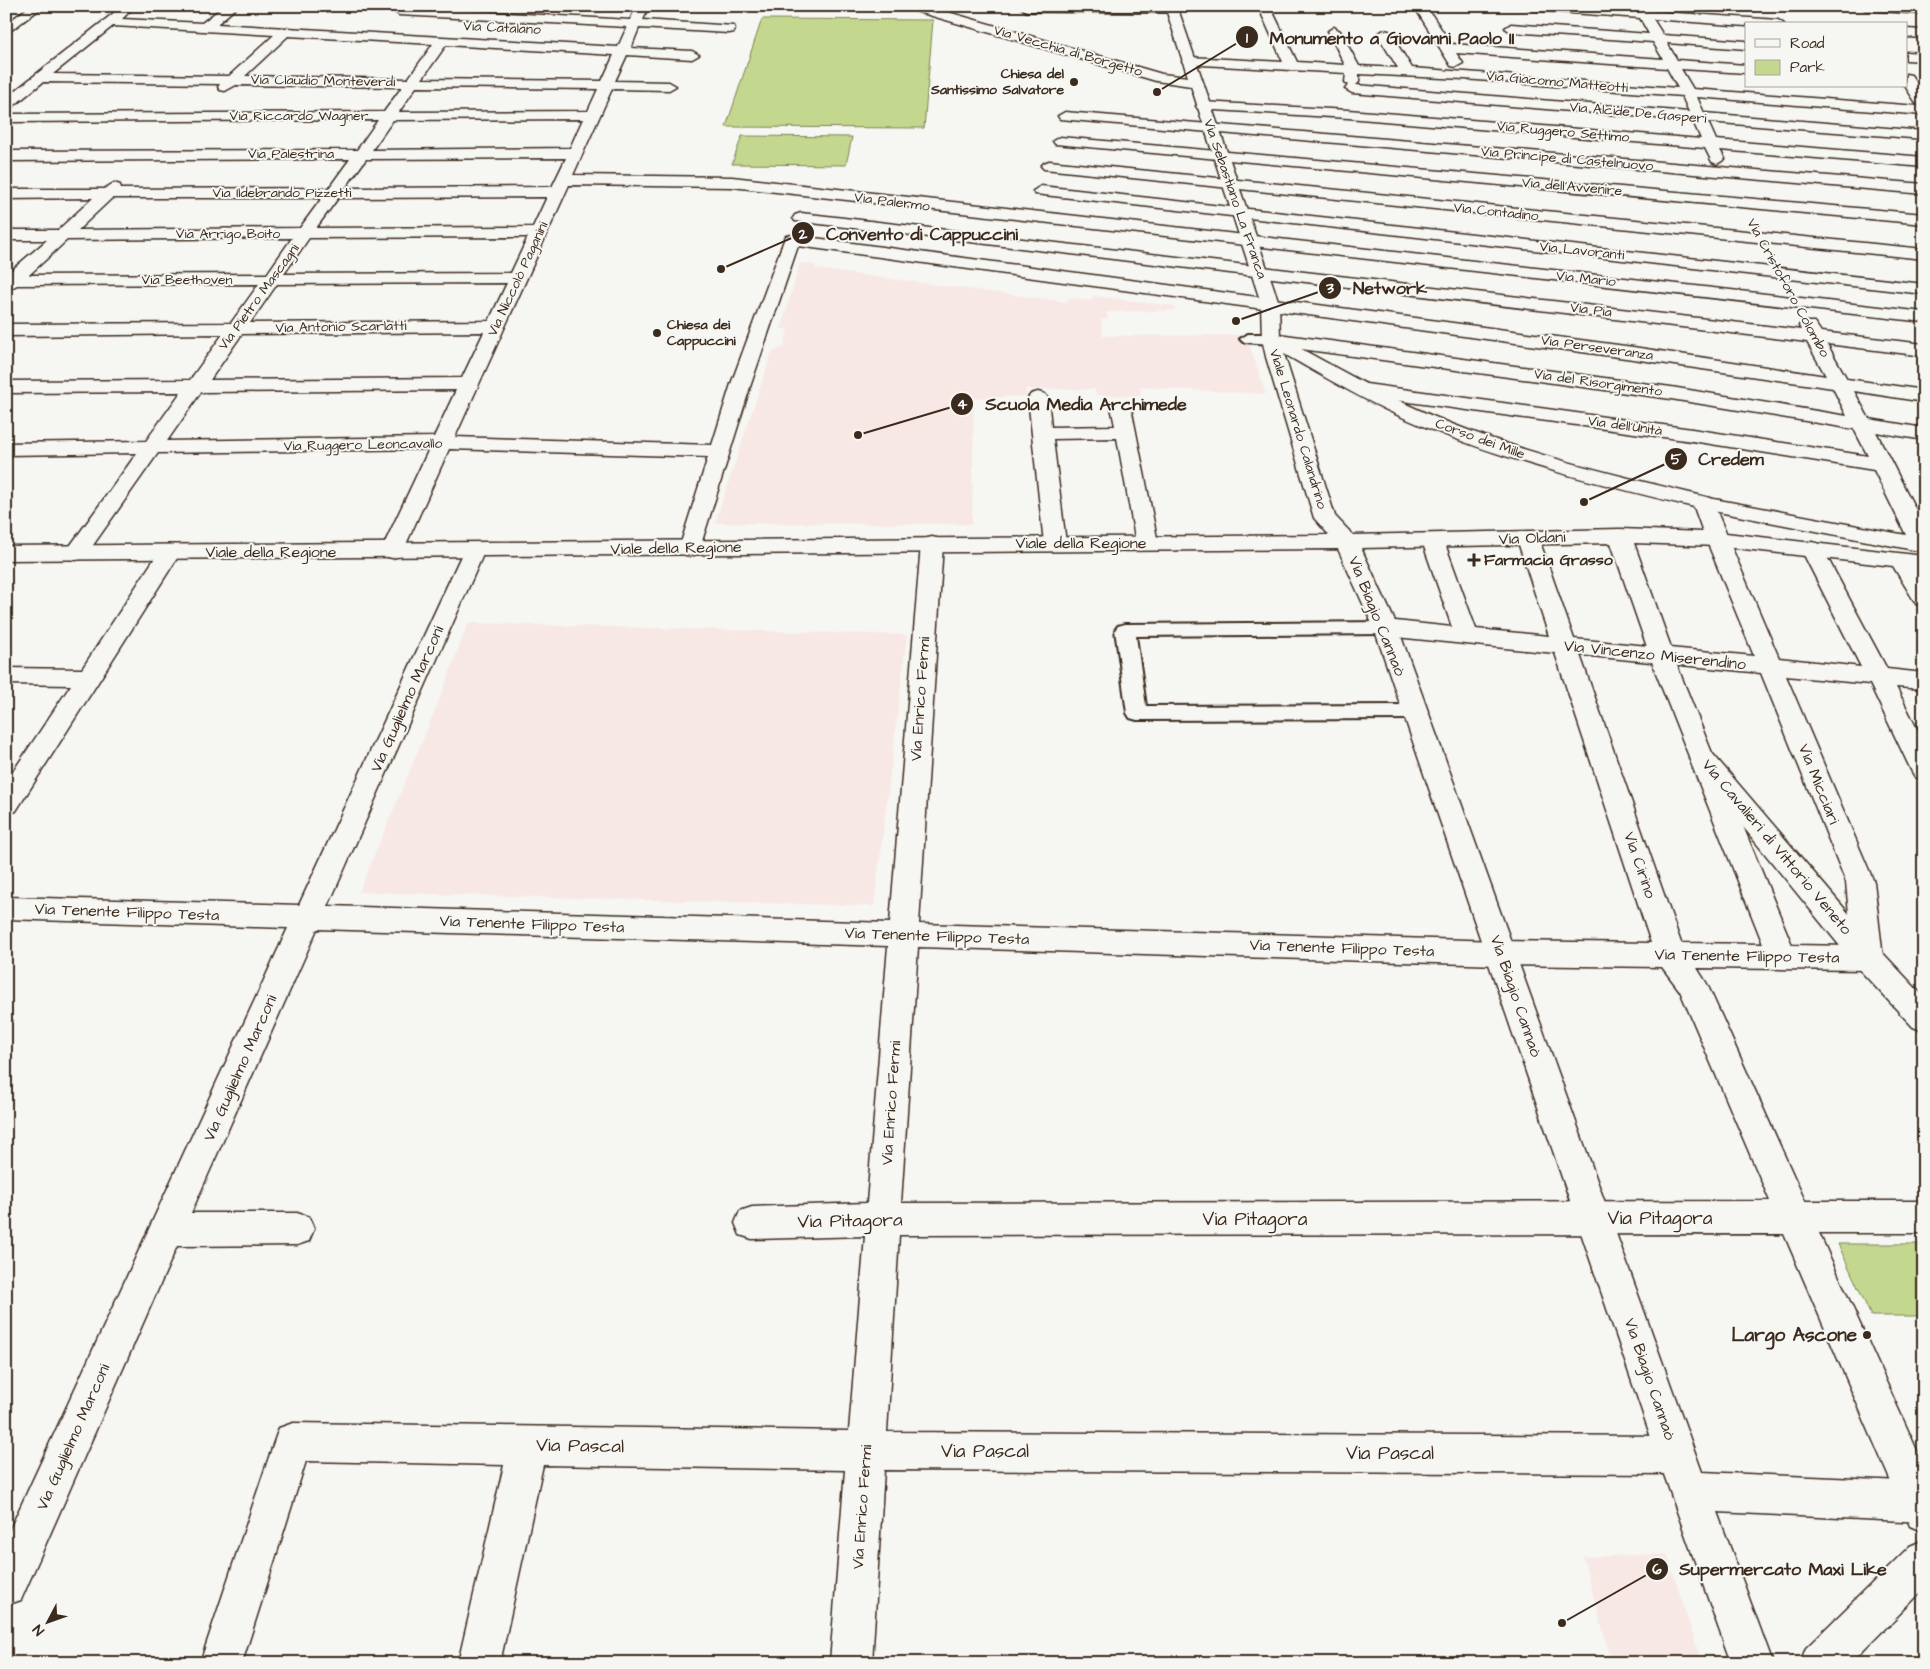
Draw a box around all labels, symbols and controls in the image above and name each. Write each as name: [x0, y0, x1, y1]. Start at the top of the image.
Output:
street label: Via Catalano: [463, 16, 541, 40]
street label: Via Vecchia di Borgetto: [991, 20, 1145, 82]
callout: Monumento a Giovanni Paolo II: [1234, 21, 1524, 54]
legend: [1745, 22, 1908, 88]
text: Monumento a Giovanni Paolo II: [1270, 26, 1515, 51]
text: 1: [1246, 28, 1248, 49]
text: Road: [1790, 33, 1825, 54]
text: Park: [1790, 57, 1825, 78]
place label: Chiesa del Santissimo Salvatore: [930, 64, 1065, 100]
street label: Via Giacomo Matteotti: [1485, 66, 1629, 98]
street label: Via Claudio Monteverdi: [251, 70, 395, 92]
marker: Chiesa del Santissimo Salvatore: [1068, 76, 1080, 88]
street label: Via Alcide De Gasperi: [1569, 97, 1707, 129]
street label: Via Riccardo Wagner: [230, 106, 369, 126]
street label: Via Ruggero Settimo: [1496, 116, 1630, 148]
street label: Via Sebastiano La Franca: [1198, 117, 1272, 281]
street label: Via Principe di Castelnuovo: [1480, 142, 1654, 177]
street label: Via Palestrina: [248, 144, 334, 164]
street label: Via dell'Avvenire: [1521, 173, 1623, 201]
street label: Via Ildebrando Pizzetti: [213, 183, 352, 203]
street label: Via Palermo: [853, 187, 931, 217]
street label: Via Contadino: [1453, 198, 1540, 226]
street label: Via Cristoforo Colombo: [1741, 215, 1835, 361]
callout: Convento di Cappuccini: [791, 217, 1028, 250]
street label: Via Niccolò Paganini: [483, 218, 553, 340]
text: Convento di Cappuccini: [826, 222, 1018, 247]
street label: Via Arrigo Boito: [176, 224, 280, 244]
text: 2: [798, 224, 808, 245]
street label: Via Lavoranti: [1539, 237, 1625, 265]
street label: Via Pietro Mascagni: [214, 240, 304, 354]
street label: Via Mario: [1555, 266, 1617, 292]
street label: Via Beethoven: [141, 270, 233, 290]
callout: Network: [1318, 271, 1437, 304]
text: Network: [1353, 276, 1428, 301]
text: 3: [1325, 278, 1334, 299]
street label: Via Pia: [1569, 298, 1613, 322]
place label: Chiesa dei Cappuccini: [667, 315, 737, 351]
street label: Via Antonio Scarlatti: [275, 316, 407, 338]
marker: Chiesa dei Cappuccini: [651, 327, 663, 339]
street label: Via Perseveranza: [1540, 330, 1654, 366]
street label: Viale Leonardo Calandrino: [1264, 347, 1332, 512]
street label: Via del Risorgimento: [1533, 364, 1664, 402]
callout: Scuola Media Archimede: [950, 388, 1196, 421]
text: Scuola Media Archimede: [984, 392, 1187, 417]
text: 4: [957, 394, 968, 415]
street label: Via dell'Unità: [1587, 411, 1663, 441]
street label: Corso dei Mille: [1432, 413, 1528, 465]
street label: Via Ruggero Leoncavallo: [283, 434, 443, 456]
callout: Credem: [1664, 443, 1774, 476]
text: Credem: [1698, 447, 1765, 472]
text: 5: [1671, 449, 1682, 470]
street label: Via Oldani: [1498, 526, 1566, 550]
street label: Viale della Regione: [1016, 532, 1147, 555]
street label: Viale della Regione: [610, 536, 742, 561]
street label: Viale della Regione: [206, 541, 337, 564]
place label: Farmacia Grasso: [1484, 549, 1614, 571]
street label: Via Biagio Cannaò: [1342, 553, 1411, 680]
marker: Farmacia Grasso: [1468, 554, 1480, 566]
street label: Via Guglielmo Marconi: [365, 622, 450, 776]
street label: Via Vincenzo Miserendino: [1563, 634, 1747, 676]
street label: Via Enrico Fermi: [905, 635, 935, 762]
street label: Via Micciari: [1793, 741, 1845, 828]
street label: Via Cavalieri di Vittorio Veneto: [1697, 754, 1857, 940]
street label: Via Cirino: [1618, 829, 1662, 901]
street label: Via Tenente Filippo Testa: [34, 898, 220, 926]
street label: Via Tenente Filippo Testa: [439, 910, 625, 938]
street label: Via Tenente Filippo Testa: [844, 922, 1030, 950]
street label: Via Biagio Cannaò: [1484, 932, 1547, 1060]
street label: Via Tenente Filippo Testa: [1249, 934, 1435, 962]
street label: Via Tenente Filippo Testa: [1654, 943, 1840, 969]
street label: Via Guglielmo Marconi: [198, 991, 283, 1145]
street label: Via Enrico Fermi: [876, 1039, 906, 1166]
street label: Via Pitagora: [1607, 1205, 1713, 1233]
street label: Via Pitagora: [1202, 1206, 1308, 1234]
street label: Via Pitagora: [797, 1207, 903, 1236]
street label: Via Biagio Cannaò: [1618, 1315, 1681, 1443]
place label: Largo Ascone: [1731, 1322, 1858, 1350]
marker: Largo Ascone: [1861, 1329, 1873, 1341]
street label: Via Guglielmo Marconi: [31, 1360, 116, 1514]
street label: Via Pascal: [536, 1432, 624, 1460]
street label: Via Pascal: [941, 1438, 1029, 1465]
street label: Via Pascal: [1346, 1440, 1434, 1467]
street label: Via Enrico Fermi: [847, 1443, 877, 1570]
callout: Supermercato Maxi Like: [1644, 1552, 1897, 1585]
text: Supermercato Maxi Like: [1678, 1557, 1887, 1582]
text: 6: [1652, 1559, 1662, 1580]
north arrow: [22, 1596, 72, 1646]
text: N: [28, 1620, 49, 1640]

